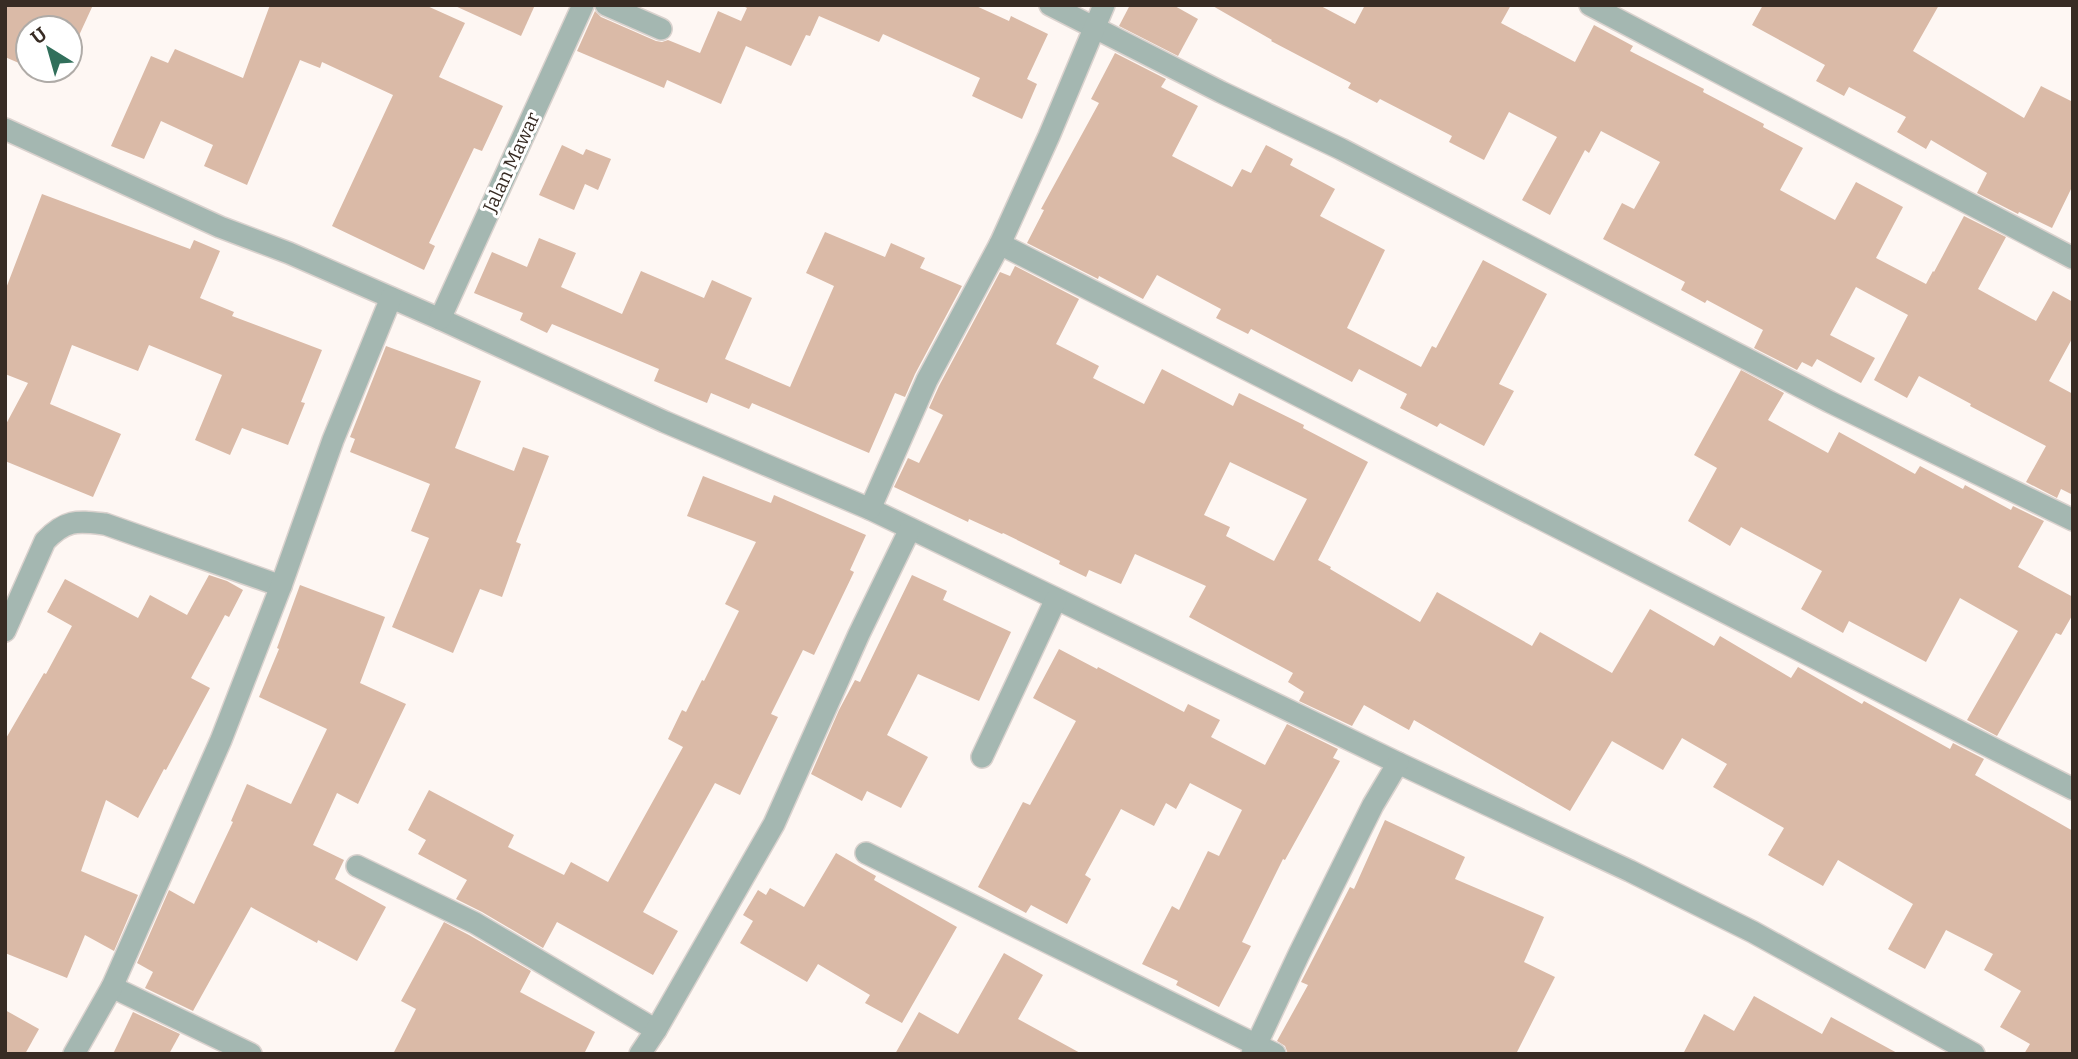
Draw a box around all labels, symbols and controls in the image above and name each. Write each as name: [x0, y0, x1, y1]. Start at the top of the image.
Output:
north arrow: [14, 14, 84, 84]
text: U: [27, 22, 52, 49]
street label: Jalan Mawar: [478, 108, 545, 217]

